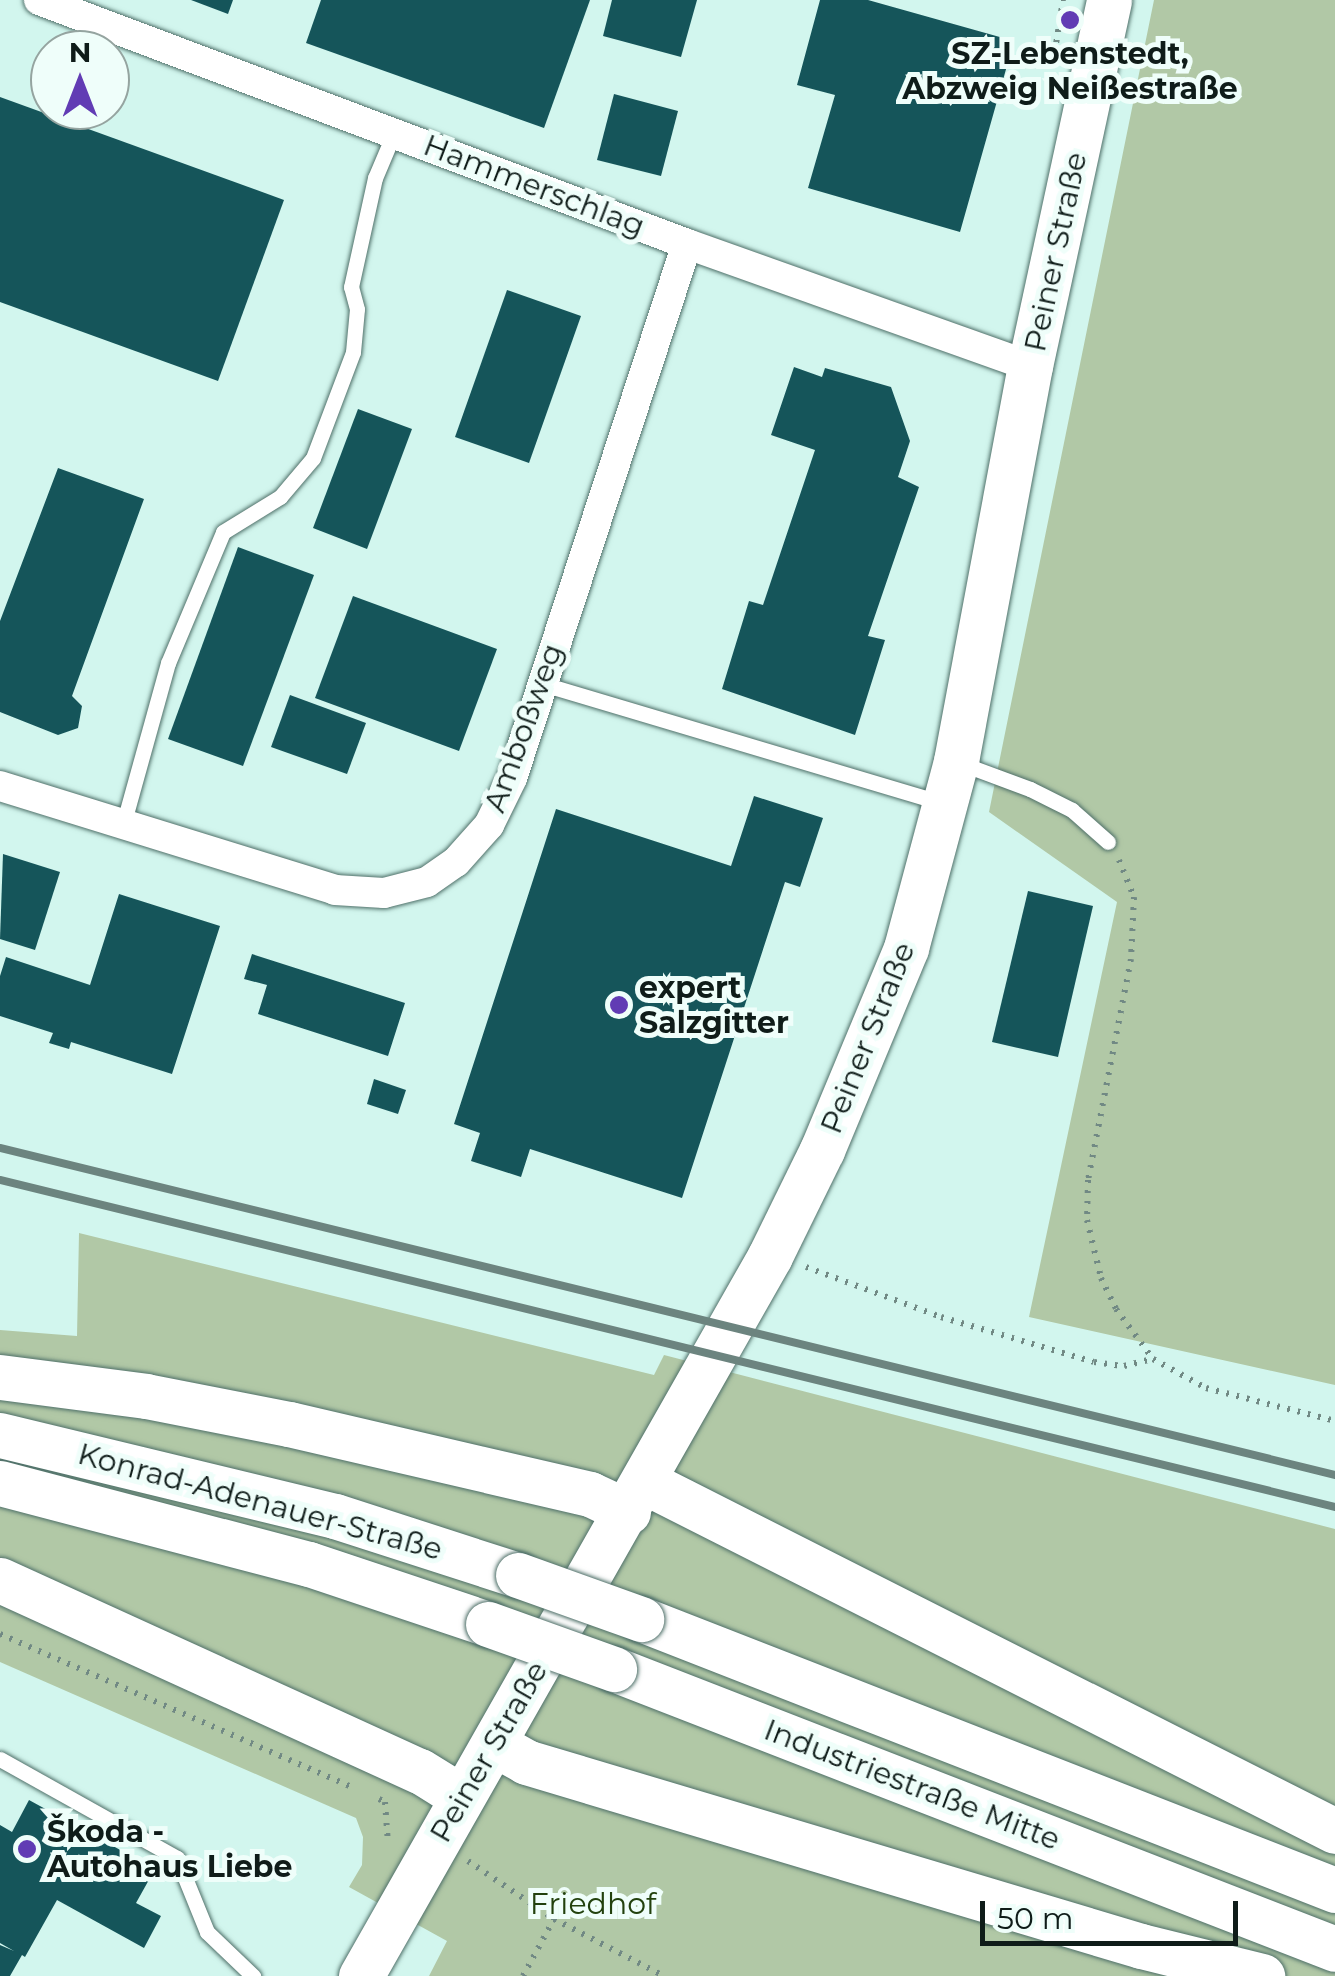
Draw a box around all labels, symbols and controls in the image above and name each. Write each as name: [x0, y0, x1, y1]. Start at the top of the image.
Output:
marker: SZ-Lebenstedt, Abzweig Neißestraße: [1059, 9, 1081, 31]
north arrow: [30, 30, 130, 130]
text: N: [69, 35, 91, 69]
place label: SZ-Lebenstedt, Abzweig Neißestraße: [902, 36, 1238, 106]
street label: Hammerschlag: [418, 127, 650, 245]
street label: Peiner Straße: [1017, 149, 1095, 355]
street label: Amboßweg: [477, 639, 571, 817]
street label: Peiner Straße: [813, 937, 923, 1139]
place label: expert Salzgitter: [639, 970, 789, 1040]
marker: expert Salzgitter: [608, 994, 630, 1016]
street label: Konrad-Adenauer-Straße: [74, 1436, 446, 1568]
street label: Peiner Straße: [423, 1655, 555, 1849]
street label: Industriestraße Mitte: [759, 1712, 1065, 1858]
place label: Škoda - Autohaus Liebe: [47, 1814, 292, 1884]
marker: Škoda - Autohaus Liebe: [16, 1838, 38, 1860]
scale bar: [985, 1881, 1242, 1943]
park label: Friedhof: [530, 1886, 656, 1922]
text: 50 m: [997, 1900, 1074, 1937]

